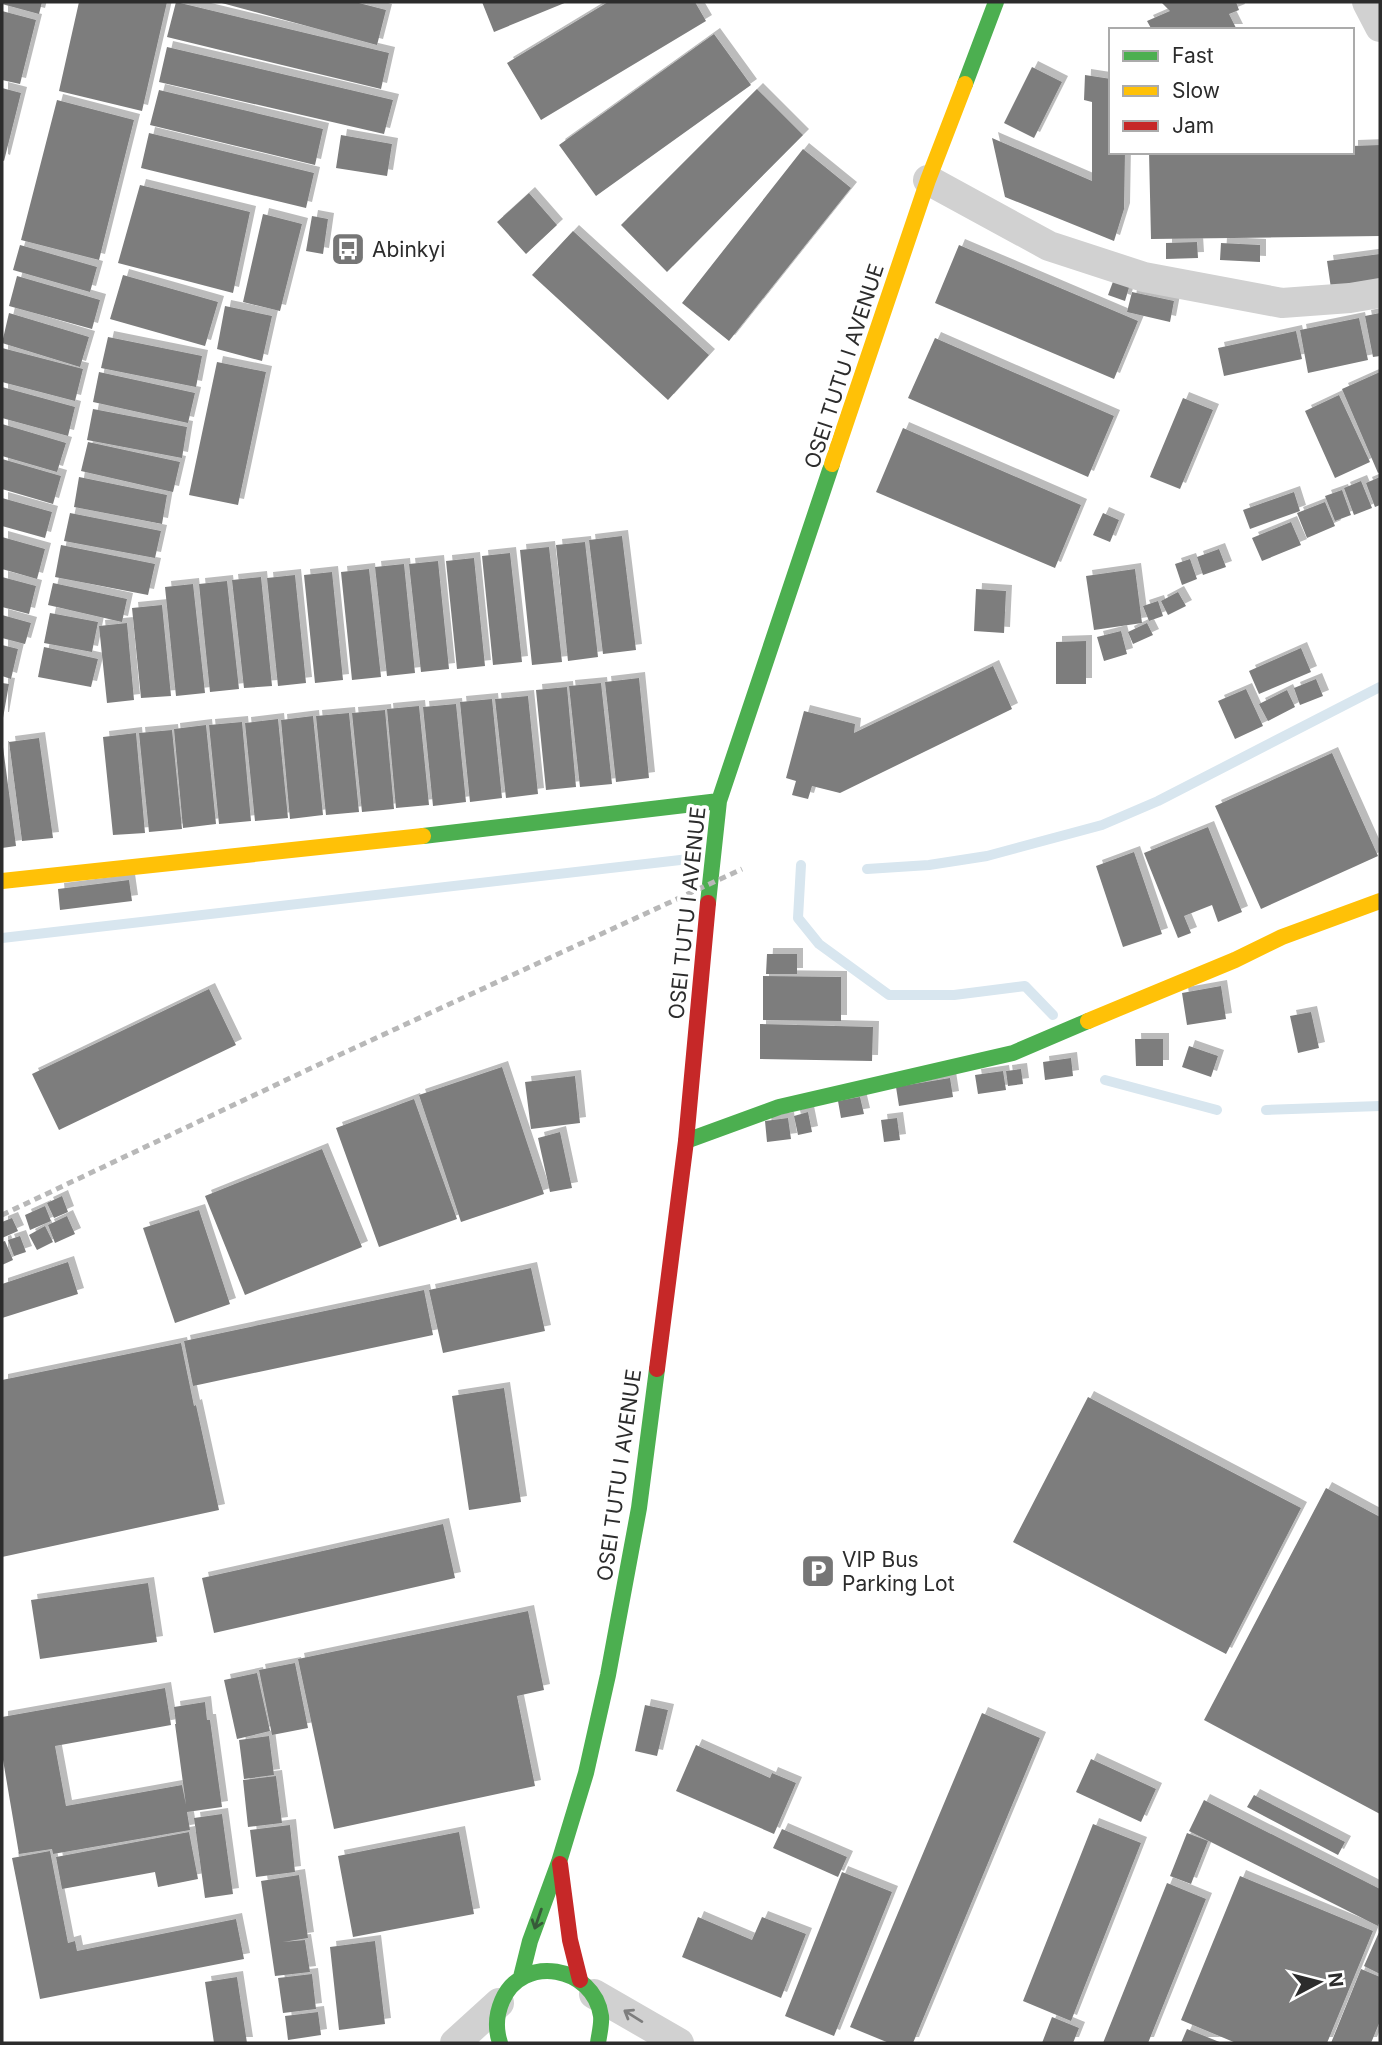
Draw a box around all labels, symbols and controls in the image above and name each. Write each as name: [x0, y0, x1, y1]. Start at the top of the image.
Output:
legend: [1109, 28, 1354, 154]
text: Fast: [1172, 43, 1214, 68]
text: Slow: [1172, 78, 1220, 103]
text: Jam: [1172, 113, 1214, 138]
bus stop icon: Abinkyi: [329, 230, 367, 268]
place label: Abinkyi: [372, 237, 445, 262]
street label: OSEI TUTU I AVENUE: [799, 260, 889, 472]
street label: OSEI TUTU I AVENUE: [663, 805, 711, 1021]
street label: OSEI TUTU I AVENUE: [592, 1367, 646, 1583]
place label: VIP Bus Parking Lot: [842, 1547, 955, 1596]
parking icon: VIP Bus Parking Lot: [799, 1552, 837, 1590]
one-way arrow: [531, 1907, 543, 1929]
north arrow: [1284, 1947, 1354, 2017]
text: N: [1323, 1971, 1348, 1989]
one-way arrow: [623, 2009, 643, 2023]

